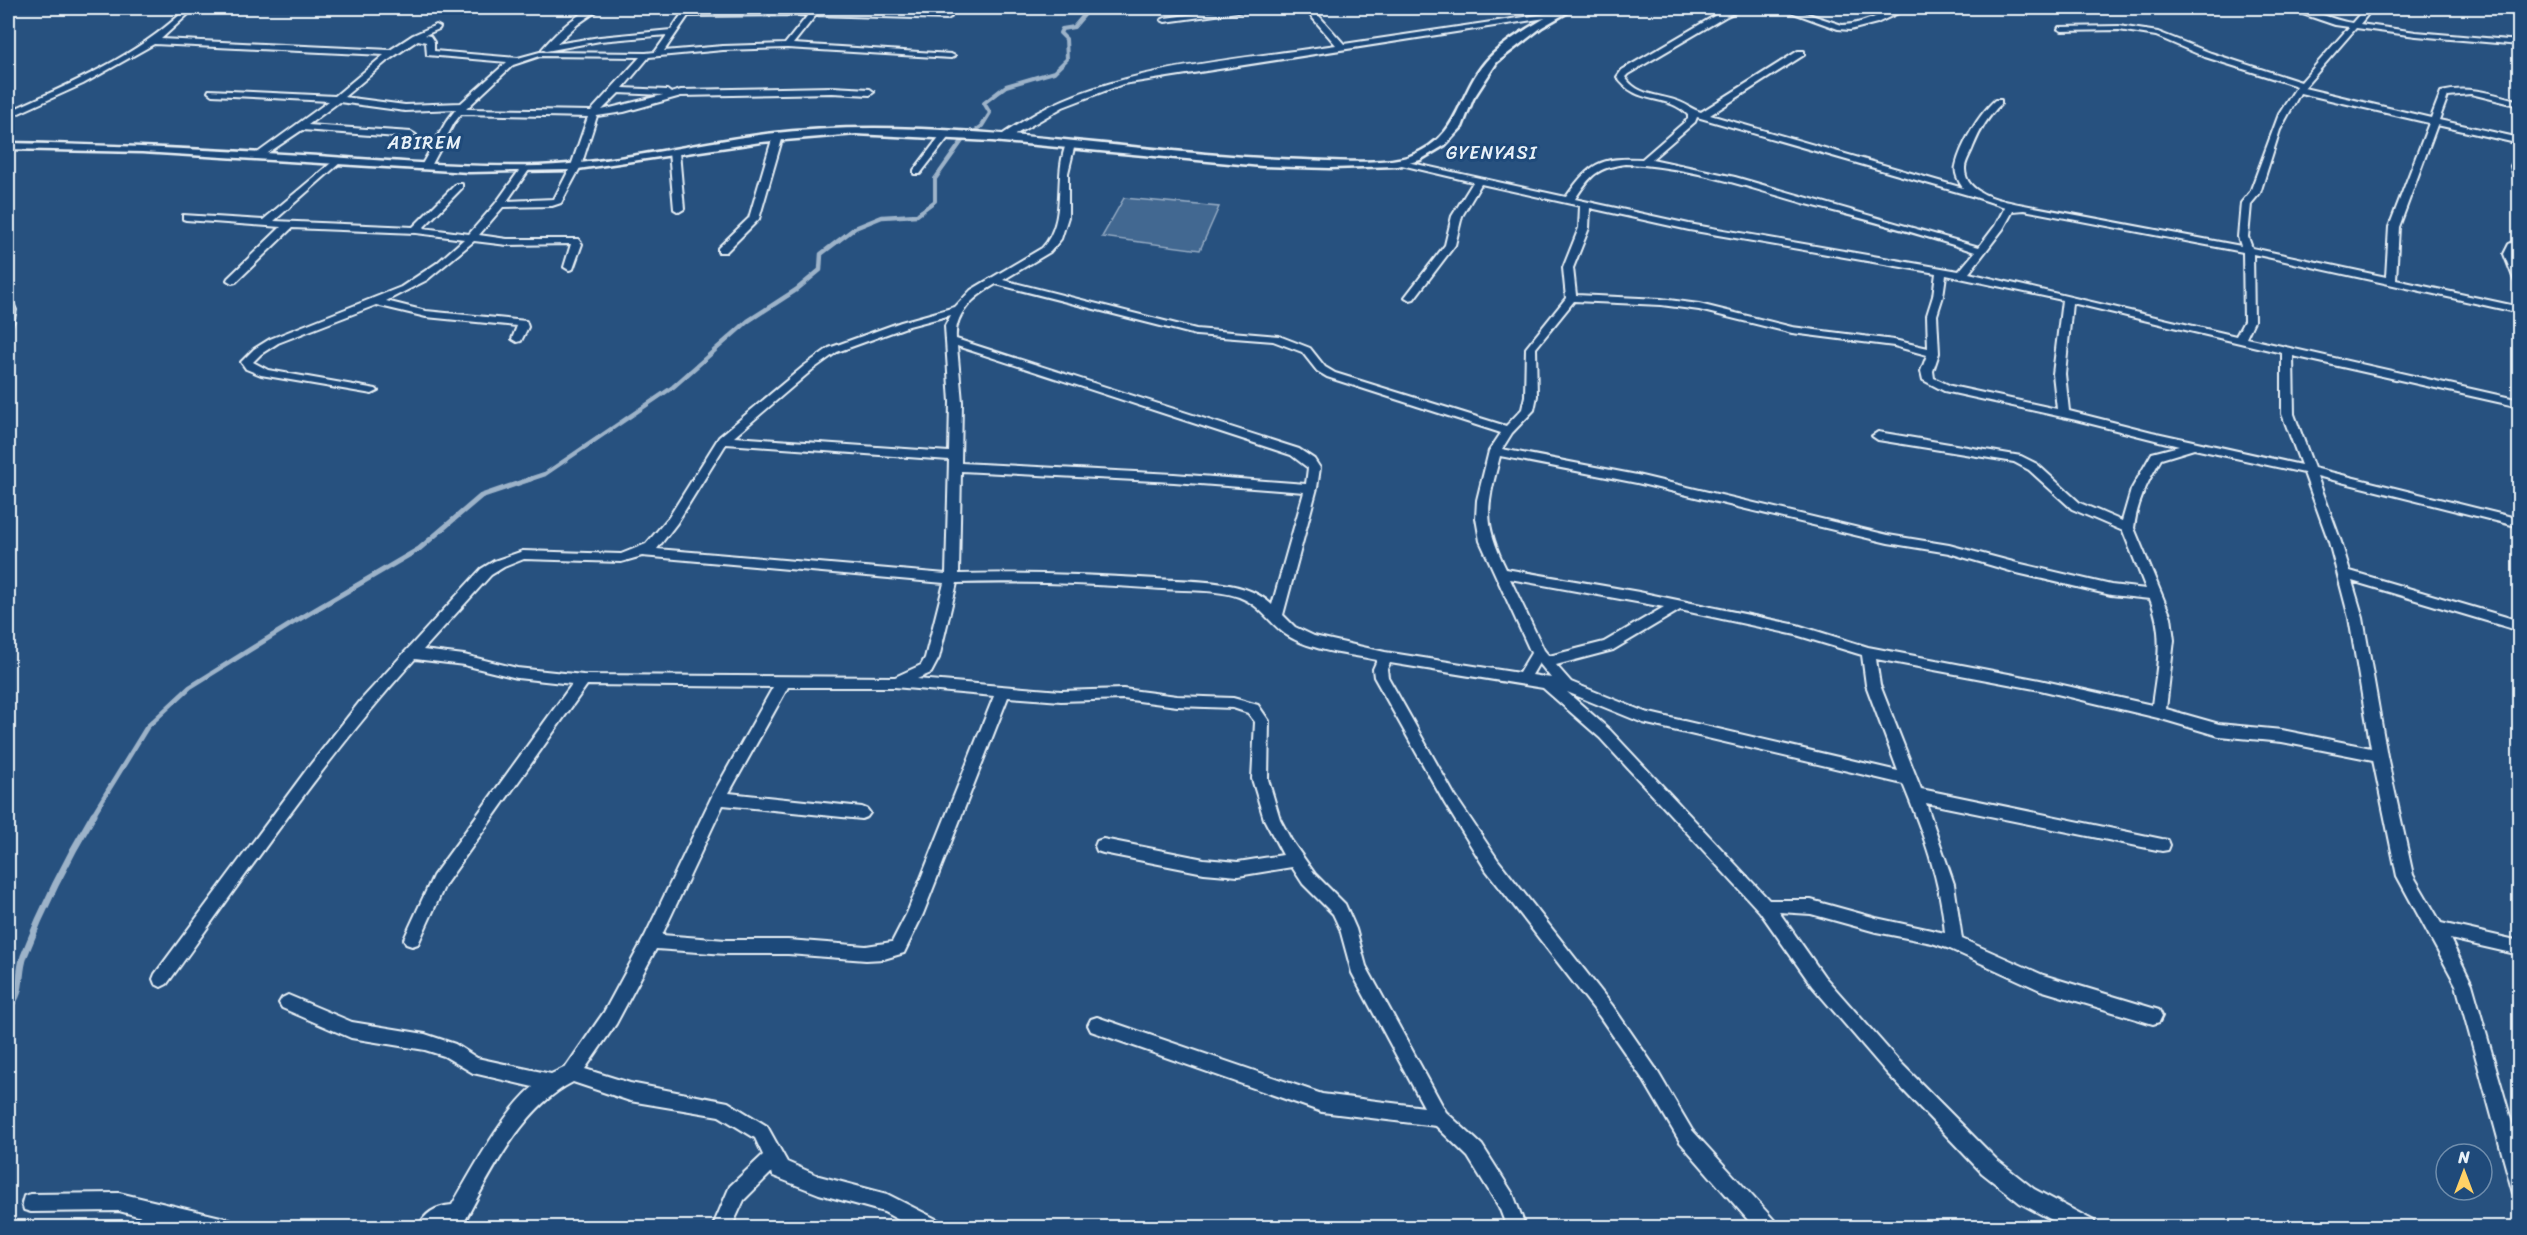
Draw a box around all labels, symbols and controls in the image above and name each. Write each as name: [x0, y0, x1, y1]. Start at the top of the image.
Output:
district label: ABIREM: [387, 127, 462, 159]
district label: GYENYASI: [1446, 137, 1538, 169]
north arrow: [2434, 1142, 2494, 1202]
text: N: [2457, 1143, 2470, 1172]

